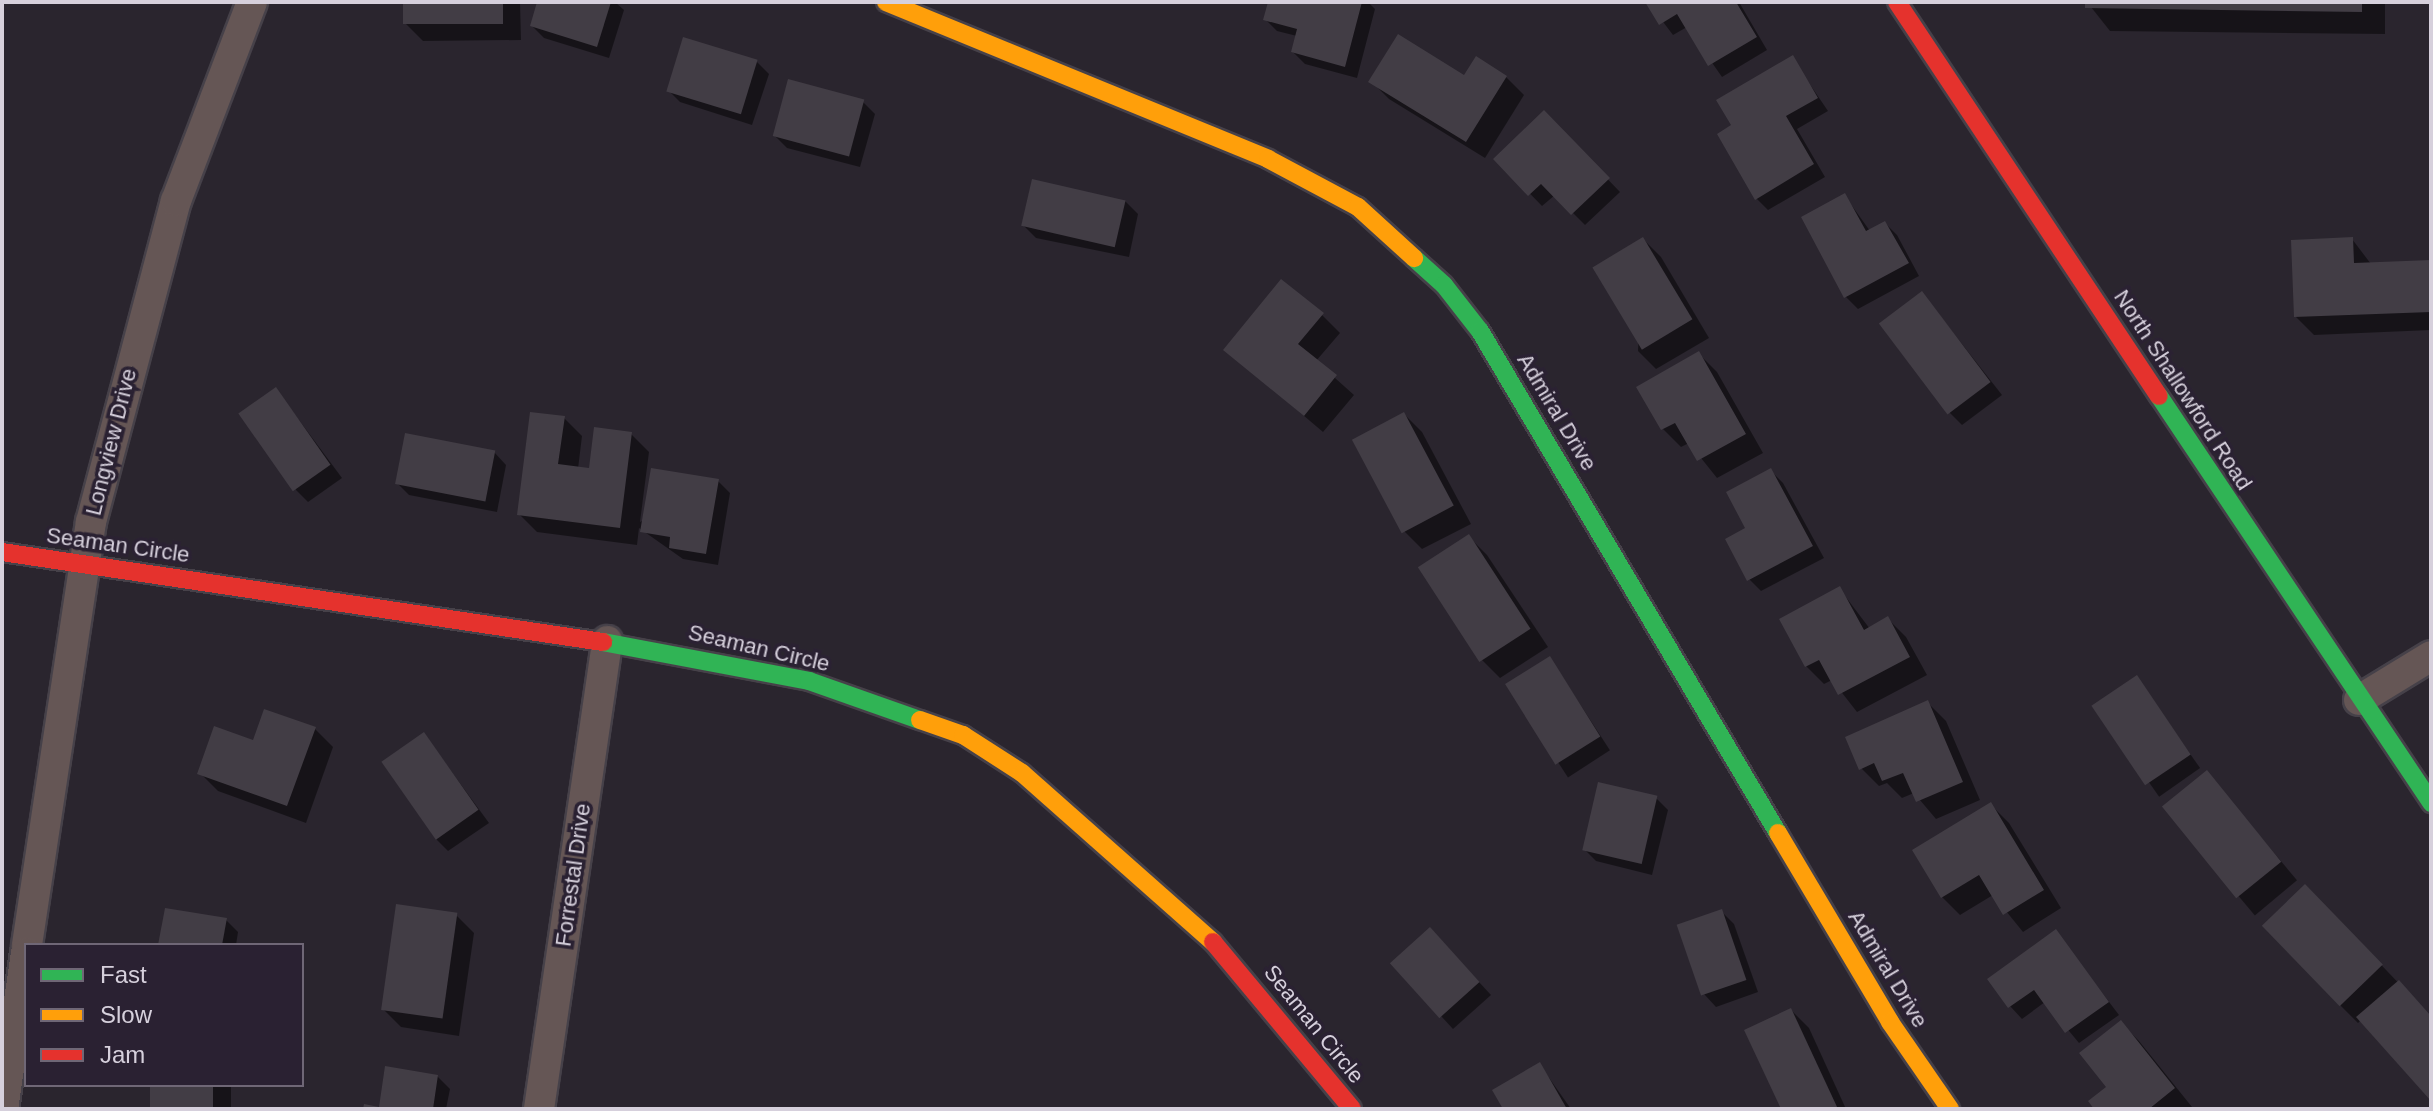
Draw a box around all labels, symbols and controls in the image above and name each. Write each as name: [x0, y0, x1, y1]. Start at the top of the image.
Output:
street label: North Shallowford Road: [2108, 285, 2258, 495]
street label: Admiral Drive: [1512, 349, 1602, 475]
street label: Longview Drive: [80, 366, 142, 518]
street label: Seaman Circle: [45, 522, 191, 568]
street label: Seaman Circle: [686, 619, 832, 677]
street label: Forrestal Drive: [550, 802, 596, 948]
street label: Admiral Drive: [1843, 906, 1933, 1032]
legend: [24, 943, 304, 1087]
street label: Seaman Circle: [1258, 960, 1370, 1088]
text: Fast: [100, 961, 147, 988]
text: Slow: [100, 1001, 152, 1028]
text: Jam: [100, 1041, 145, 1068]

